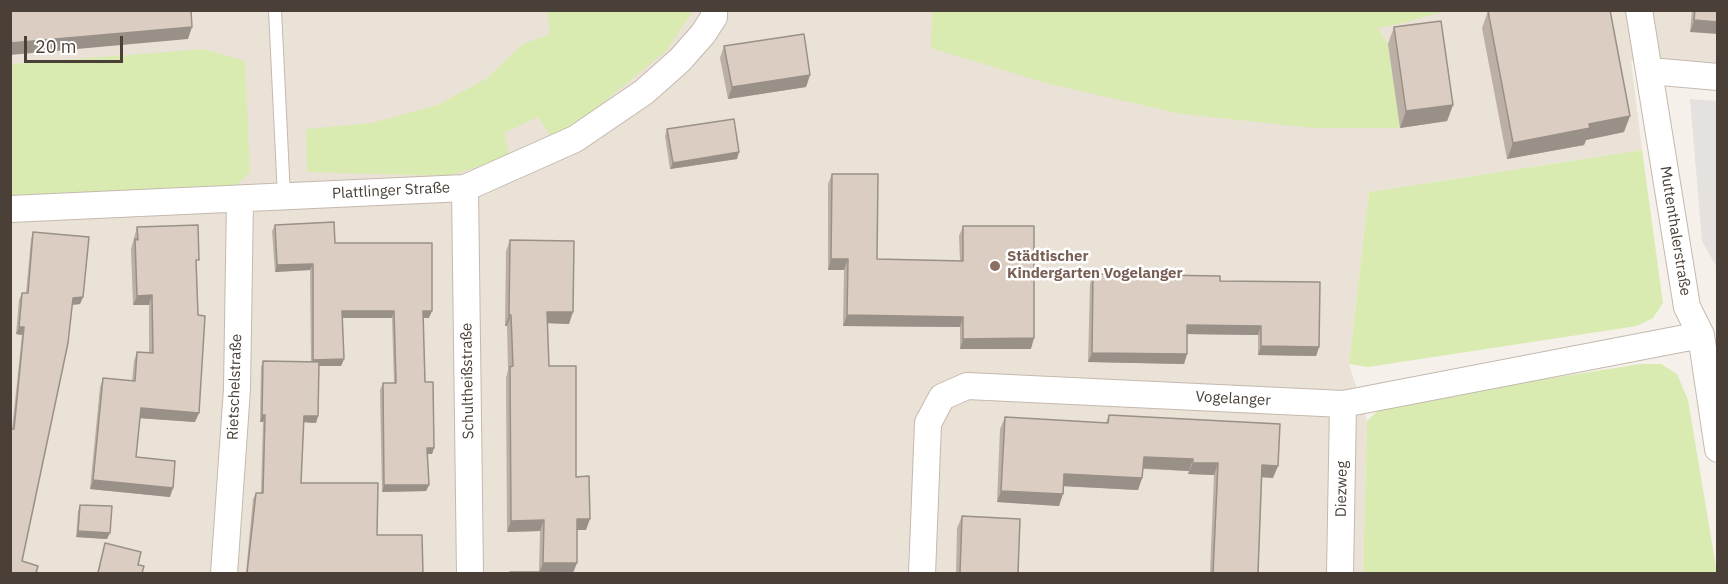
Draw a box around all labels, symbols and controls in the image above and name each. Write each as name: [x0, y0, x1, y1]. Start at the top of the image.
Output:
scale bar: [27, 24, 126, 62]
text: 20 m: [35, 35, 77, 58]
street label: Muttenthalerstraße: [1656, 165, 1694, 297]
street label: Plattlinger Straße: [331, 179, 451, 203]
place label: Städtischer Kindergarten Vogelanger: [1007, 248, 1183, 283]
marker: Städtischer Kindergarten Vogelanger: [988, 259, 1002, 273]
street label: Schultheißstraße: [458, 323, 478, 439]
street label: Rietschelstraße: [224, 334, 246, 440]
street label: Vogelanger: [1195, 388, 1271, 410]
street label: Diezweg: [1333, 461, 1351, 517]

